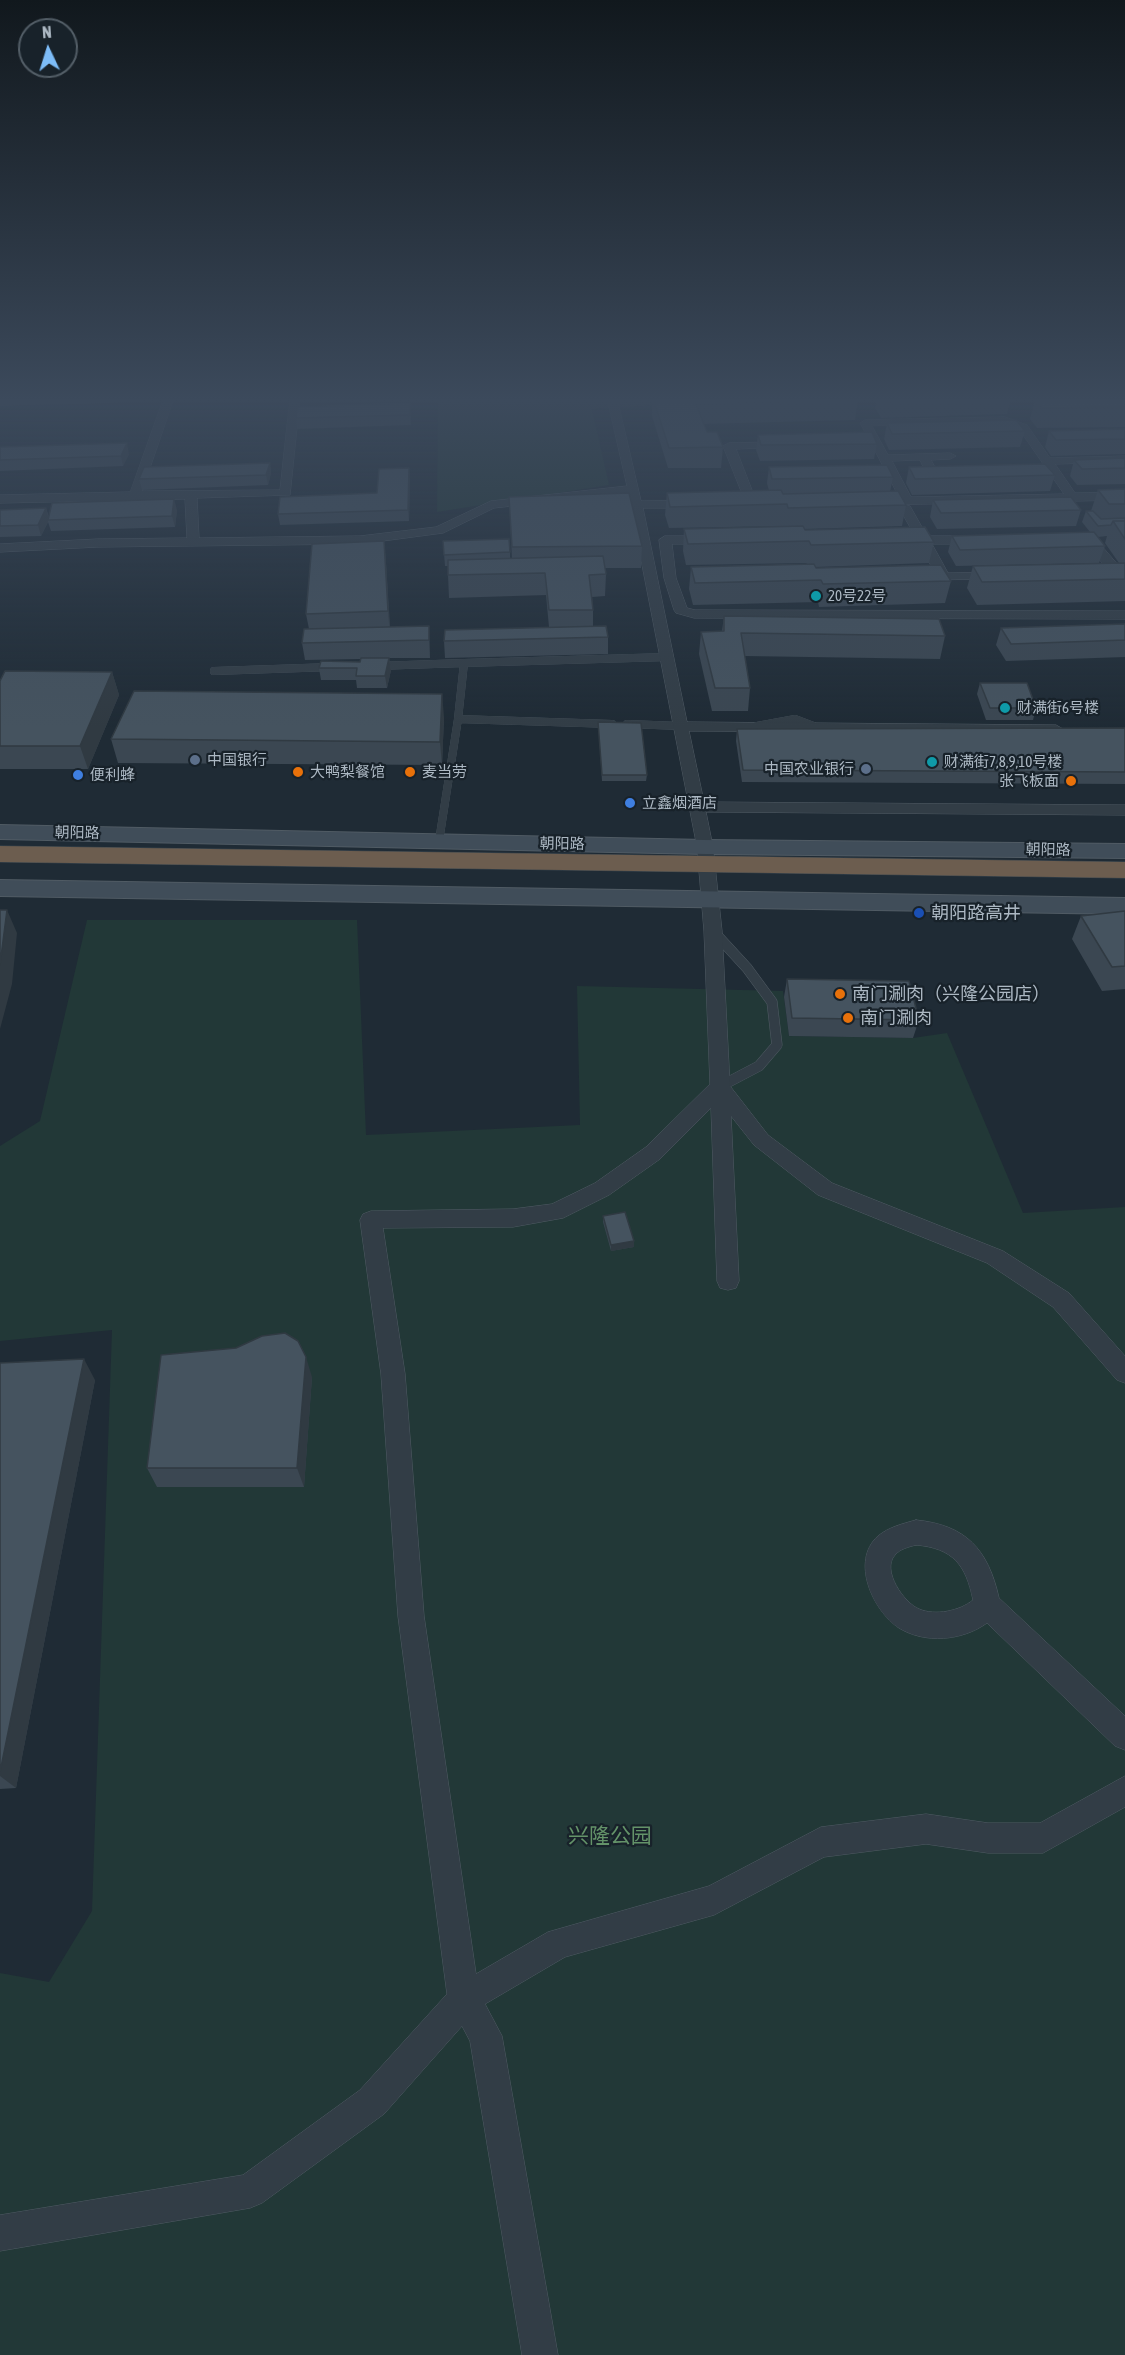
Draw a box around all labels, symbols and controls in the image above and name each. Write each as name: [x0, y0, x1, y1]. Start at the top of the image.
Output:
north arrow: [18, 18, 78, 78]
text: N: [42, 23, 52, 41]
place label: 20号22号: [828, 587, 886, 605]
marker: 20号22号: [809, 589, 823, 603]
place label: 财满街6号楼: [1017, 699, 1099, 717]
marker: 财满街6号楼: [998, 701, 1012, 715]
place label: 中国银行: [207, 751, 267, 769]
marker: 中国银行: [188, 753, 202, 767]
place label: 财满街7,8,9,10号楼: [944, 753, 1062, 771]
marker: 财满街7,8,9,10号楼: [925, 755, 939, 769]
place label: 中国农业银行: [764, 760, 854, 778]
marker: 中国农业银行: [859, 762, 873, 776]
place label: 大鸭梨餐馆: [310, 763, 385, 781]
place label: 麦当劳: [422, 763, 467, 781]
marker: 大鸭梨餐馆: [291, 765, 305, 779]
marker: 麦当劳: [403, 765, 417, 779]
place label: 便利蜂: [90, 766, 135, 784]
marker: 便利蜂: [71, 768, 85, 782]
place label: 张飞板面: [999, 772, 1059, 790]
marker: 张飞板面: [1064, 774, 1078, 788]
place label: 立鑫烟酒店: [642, 794, 717, 812]
marker: 立鑫烟酒店: [623, 796, 637, 810]
street label: 朝阳路: [54, 824, 100, 842]
street label: 朝阳路: [539, 835, 585, 853]
street label: 朝阳路: [1025, 841, 1071, 859]
place label: 朝阳路高井: [931, 902, 1021, 924]
marker: 朝阳路高井: [912, 906, 926, 920]
place label: 南门涮肉（兴隆公园店）: [852, 983, 1050, 1005]
marker: 南门涮肉（兴隆公园店）: [833, 987, 847, 1001]
place label: 南门涮肉: [860, 1007, 932, 1029]
marker: 南门涮肉: [841, 1011, 855, 1025]
park label: 兴隆公园: [568, 1823, 652, 1849]

